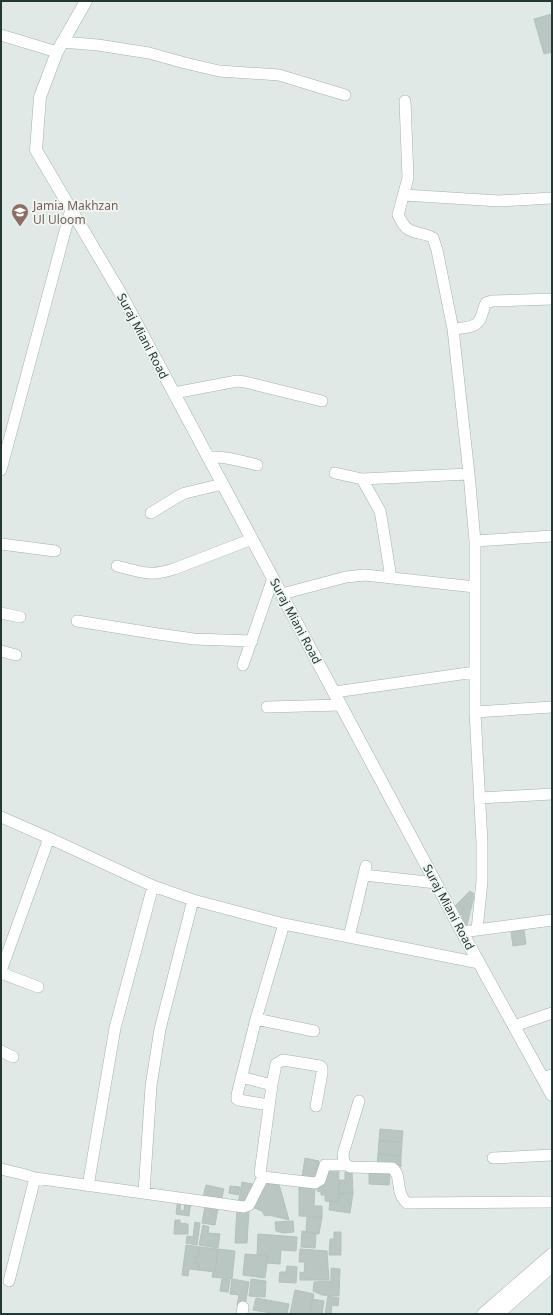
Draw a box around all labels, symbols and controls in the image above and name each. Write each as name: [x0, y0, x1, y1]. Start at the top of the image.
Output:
place label: Jamia Makhzan Ul Uloom: [32, 197, 118, 228]
school or university icon: Jamia Makhzan Ul Uloom: [10, 202, 30, 227]
street label: Suraj Miani Road: [113, 290, 173, 382]
street label: Suraj Miani Road: [266, 575, 326, 667]
street label: Suraj Miani Road: [419, 861, 479, 953]

